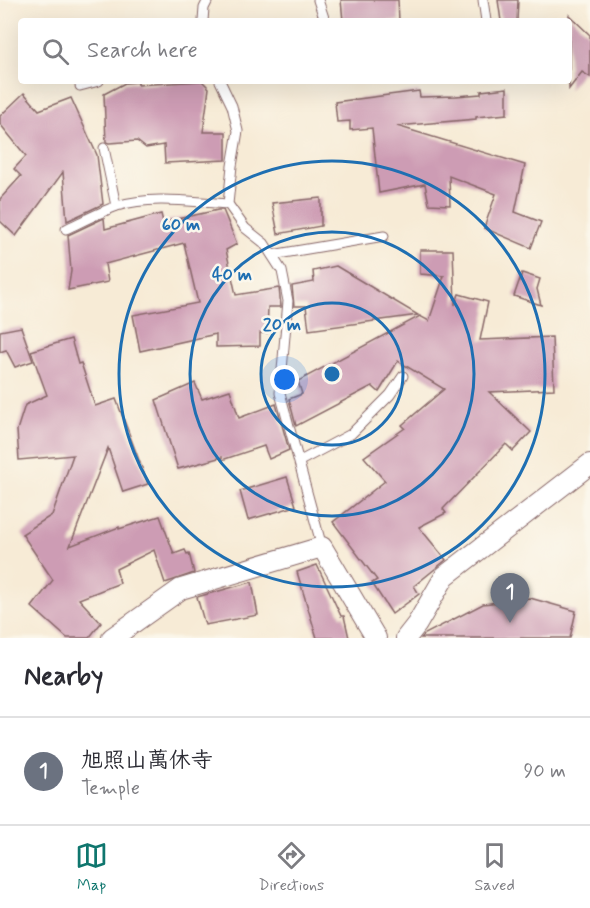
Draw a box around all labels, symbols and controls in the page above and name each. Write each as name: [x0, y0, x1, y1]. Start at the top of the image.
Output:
search box: [18, 18, 572, 84]
icon: search: [39, 35, 72, 68]
text: Search here: [87, 37, 198, 65]
text: 60 m: [162, 213, 200, 237]
text: 40 m: [212, 263, 252, 287]
text: 20 m: [263, 313, 301, 337]
centre of rings: [322, 364, 342, 384]
your location: [270, 365, 299, 394]
pin: 1: [490, 574, 530, 623]
text: Nearby: [24, 660, 103, 694]
text: 旭照山萬休寺: [81, 747, 213, 775]
text: 1: [39, 758, 48, 785]
text: 90 m: [523, 758, 566, 785]
text: Temple: [81, 775, 140, 802]
tab: Map: [75, 839, 108, 896]
tab: Directions: [258, 839, 324, 896]
tab: Saved: [474, 839, 515, 896]

